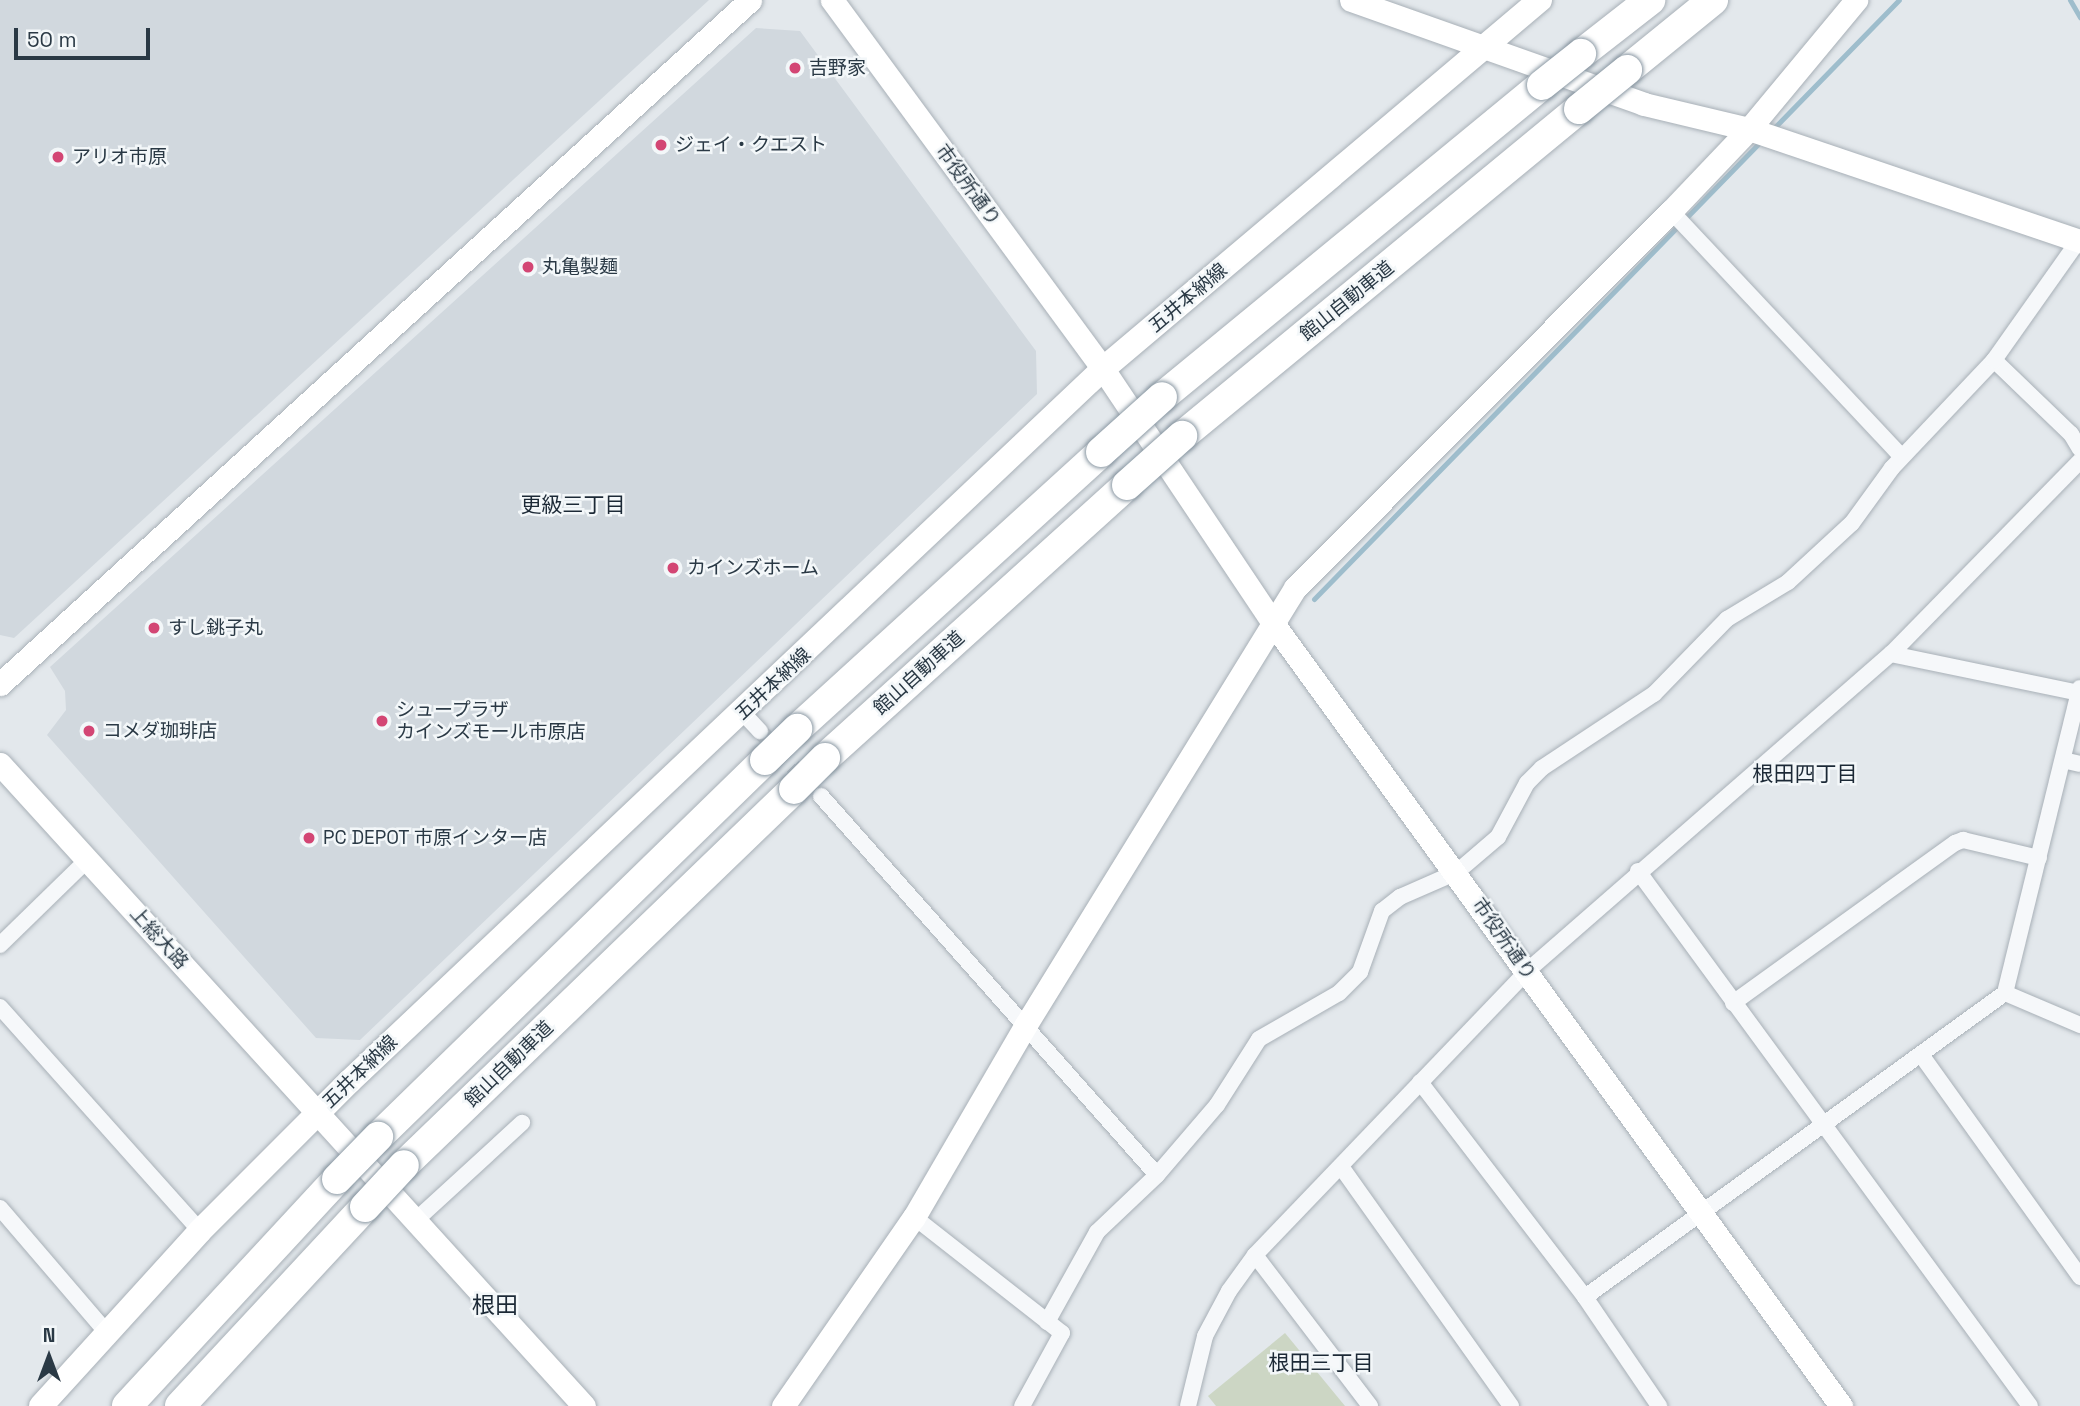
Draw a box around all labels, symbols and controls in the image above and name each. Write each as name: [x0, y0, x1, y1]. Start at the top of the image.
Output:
scale bar: [18, 14, 154, 58]
text: 50 m: [27, 26, 77, 53]
place label: 吉野家: [809, 57, 866, 79]
marker: 吉野家: [787, 60, 803, 76]
place label: ジェイ・クエスト: [675, 134, 827, 156]
marker: ジェイ・クエスト: [653, 137, 669, 153]
street label: 市役所通り: [931, 140, 1005, 230]
place label: アリオ市原: [72, 146, 167, 168]
marker: アリオ市原: [50, 149, 66, 165]
place label: 丸亀製麺: [542, 256, 618, 278]
street label: 館山自動車道: [1296, 256, 1398, 346]
marker: 丸亀製麺: [520, 259, 536, 275]
street label: 五井本納線: [1144, 259, 1232, 337]
district label: 更級三丁目: [521, 492, 625, 518]
place label: カインズホーム: [687, 557, 820, 579]
marker: カインズホーム: [665, 560, 681, 576]
place label: すし銚子丸: [168, 617, 263, 639]
marker: すし銚子丸: [146, 620, 162, 636]
street label: 館山自動車道: [869, 626, 969, 720]
street label: 五井本納線: [730, 643, 816, 725]
place label: シュープラザ カインズモール市原店: [396, 699, 586, 743]
marker: シュープラザ カインズモール市原店: [374, 713, 390, 729]
place label: コメダ珈琲店: [103, 720, 217, 742]
marker: コメダ珈琲店: [81, 723, 97, 739]
district label: 根田四丁目: [1753, 761, 1857, 787]
place label: PC DEPOT 市原インター店: [323, 827, 547, 849]
marker: PC DEPOT 市原インター店: [301, 830, 317, 846]
street label: 市役所通り: [1467, 894, 1541, 984]
street label: 上総大路: [125, 902, 193, 974]
street label: 館山自動車道: [460, 1016, 558, 1112]
street label: 五井本納線: [318, 1031, 402, 1113]
district label: 根田: [472, 1291, 518, 1319]
north arrow: [14, 1322, 84, 1392]
text: N: [43, 1323, 55, 1348]
district label: 根田三丁目: [1269, 1350, 1373, 1376]

